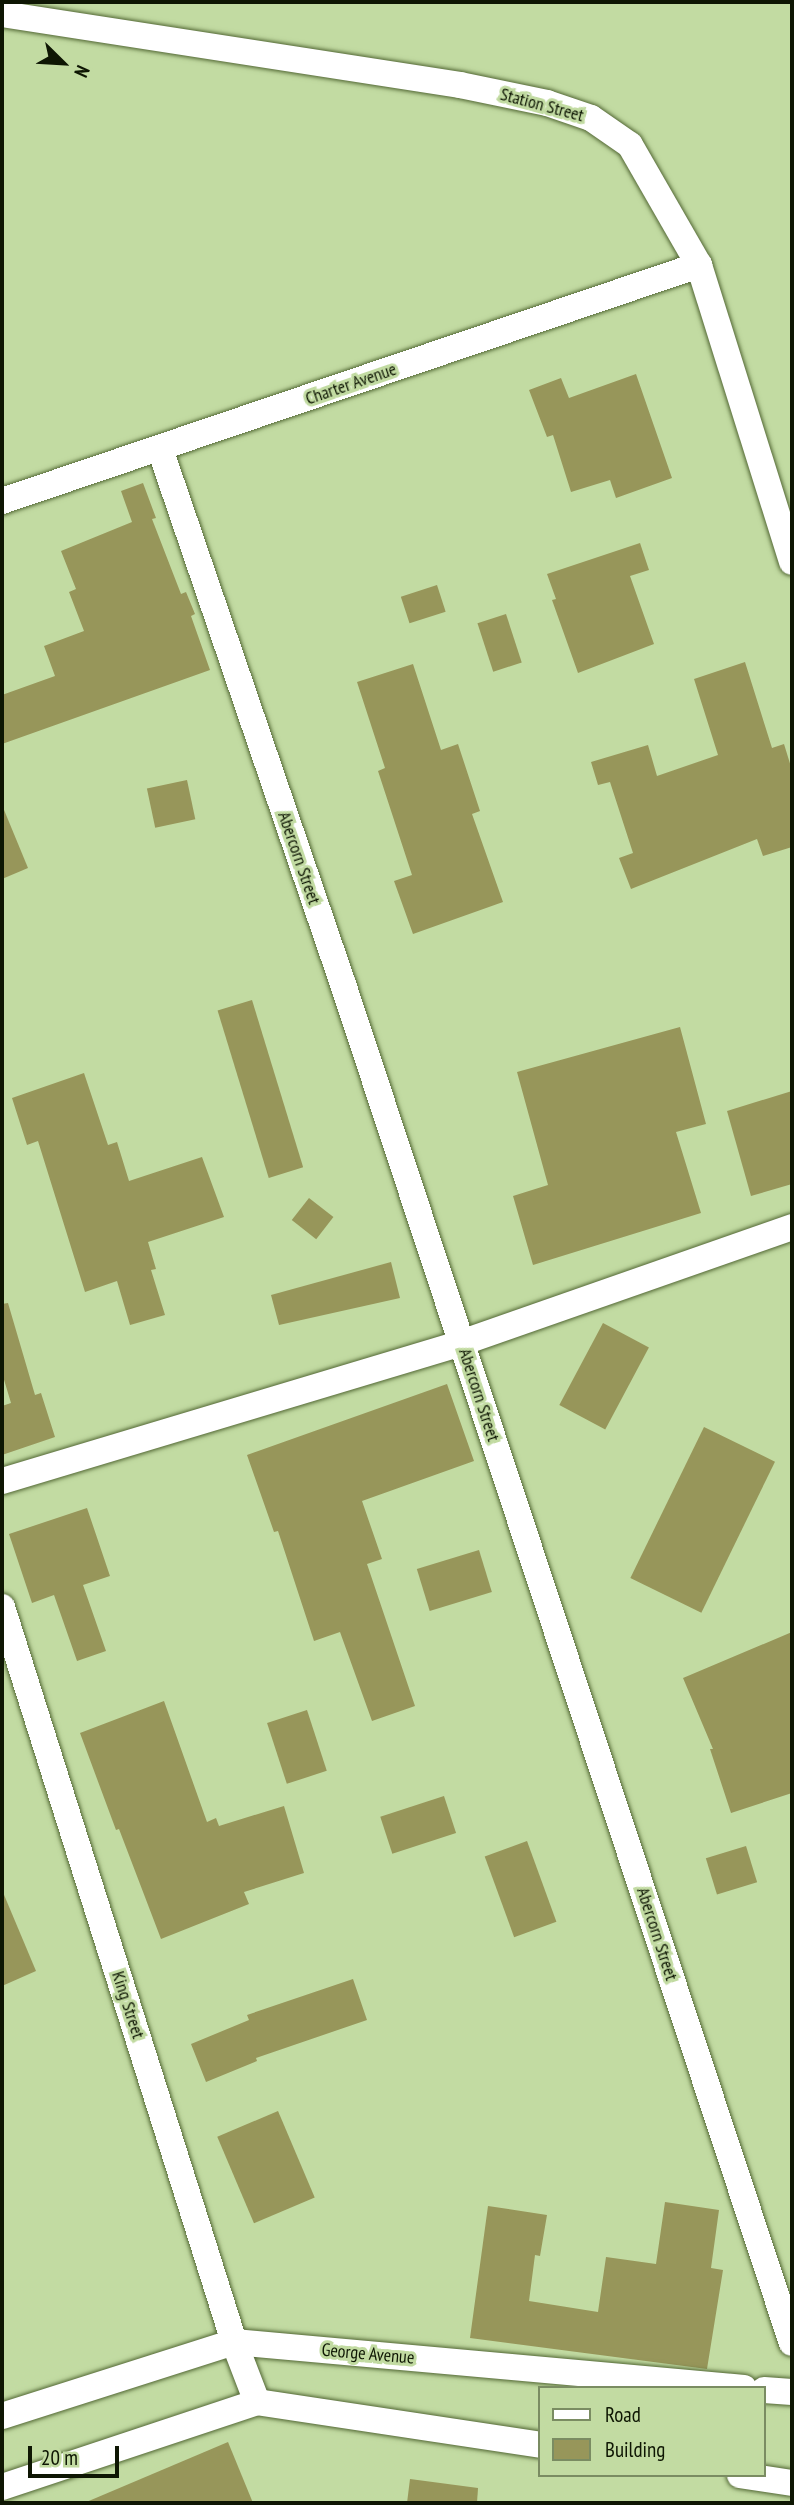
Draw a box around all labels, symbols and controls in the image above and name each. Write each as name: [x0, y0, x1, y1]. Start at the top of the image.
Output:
north arrow: [28, 28, 98, 98]
text: N: [69, 62, 95, 81]
street label: Station Street: [498, 84, 586, 126]
street label: Charter Avenue: [302, 358, 400, 410]
street label: Abercorn Street: [273, 809, 325, 907]
street label: Abercorn Street: [454, 1346, 504, 1444]
street label: Abercorn Street: [632, 1885, 682, 1983]
street label: King Street: [107, 1969, 149, 2041]
street label: George Avenue: [321, 2339, 415, 2369]
legend: [538, 2386, 766, 2477]
text: Road: [605, 2401, 641, 2428]
scale bar: [32, 2432, 122, 2476]
text: Building: [605, 2436, 665, 2463]
text: 20 m: [41, 2444, 78, 2471]

